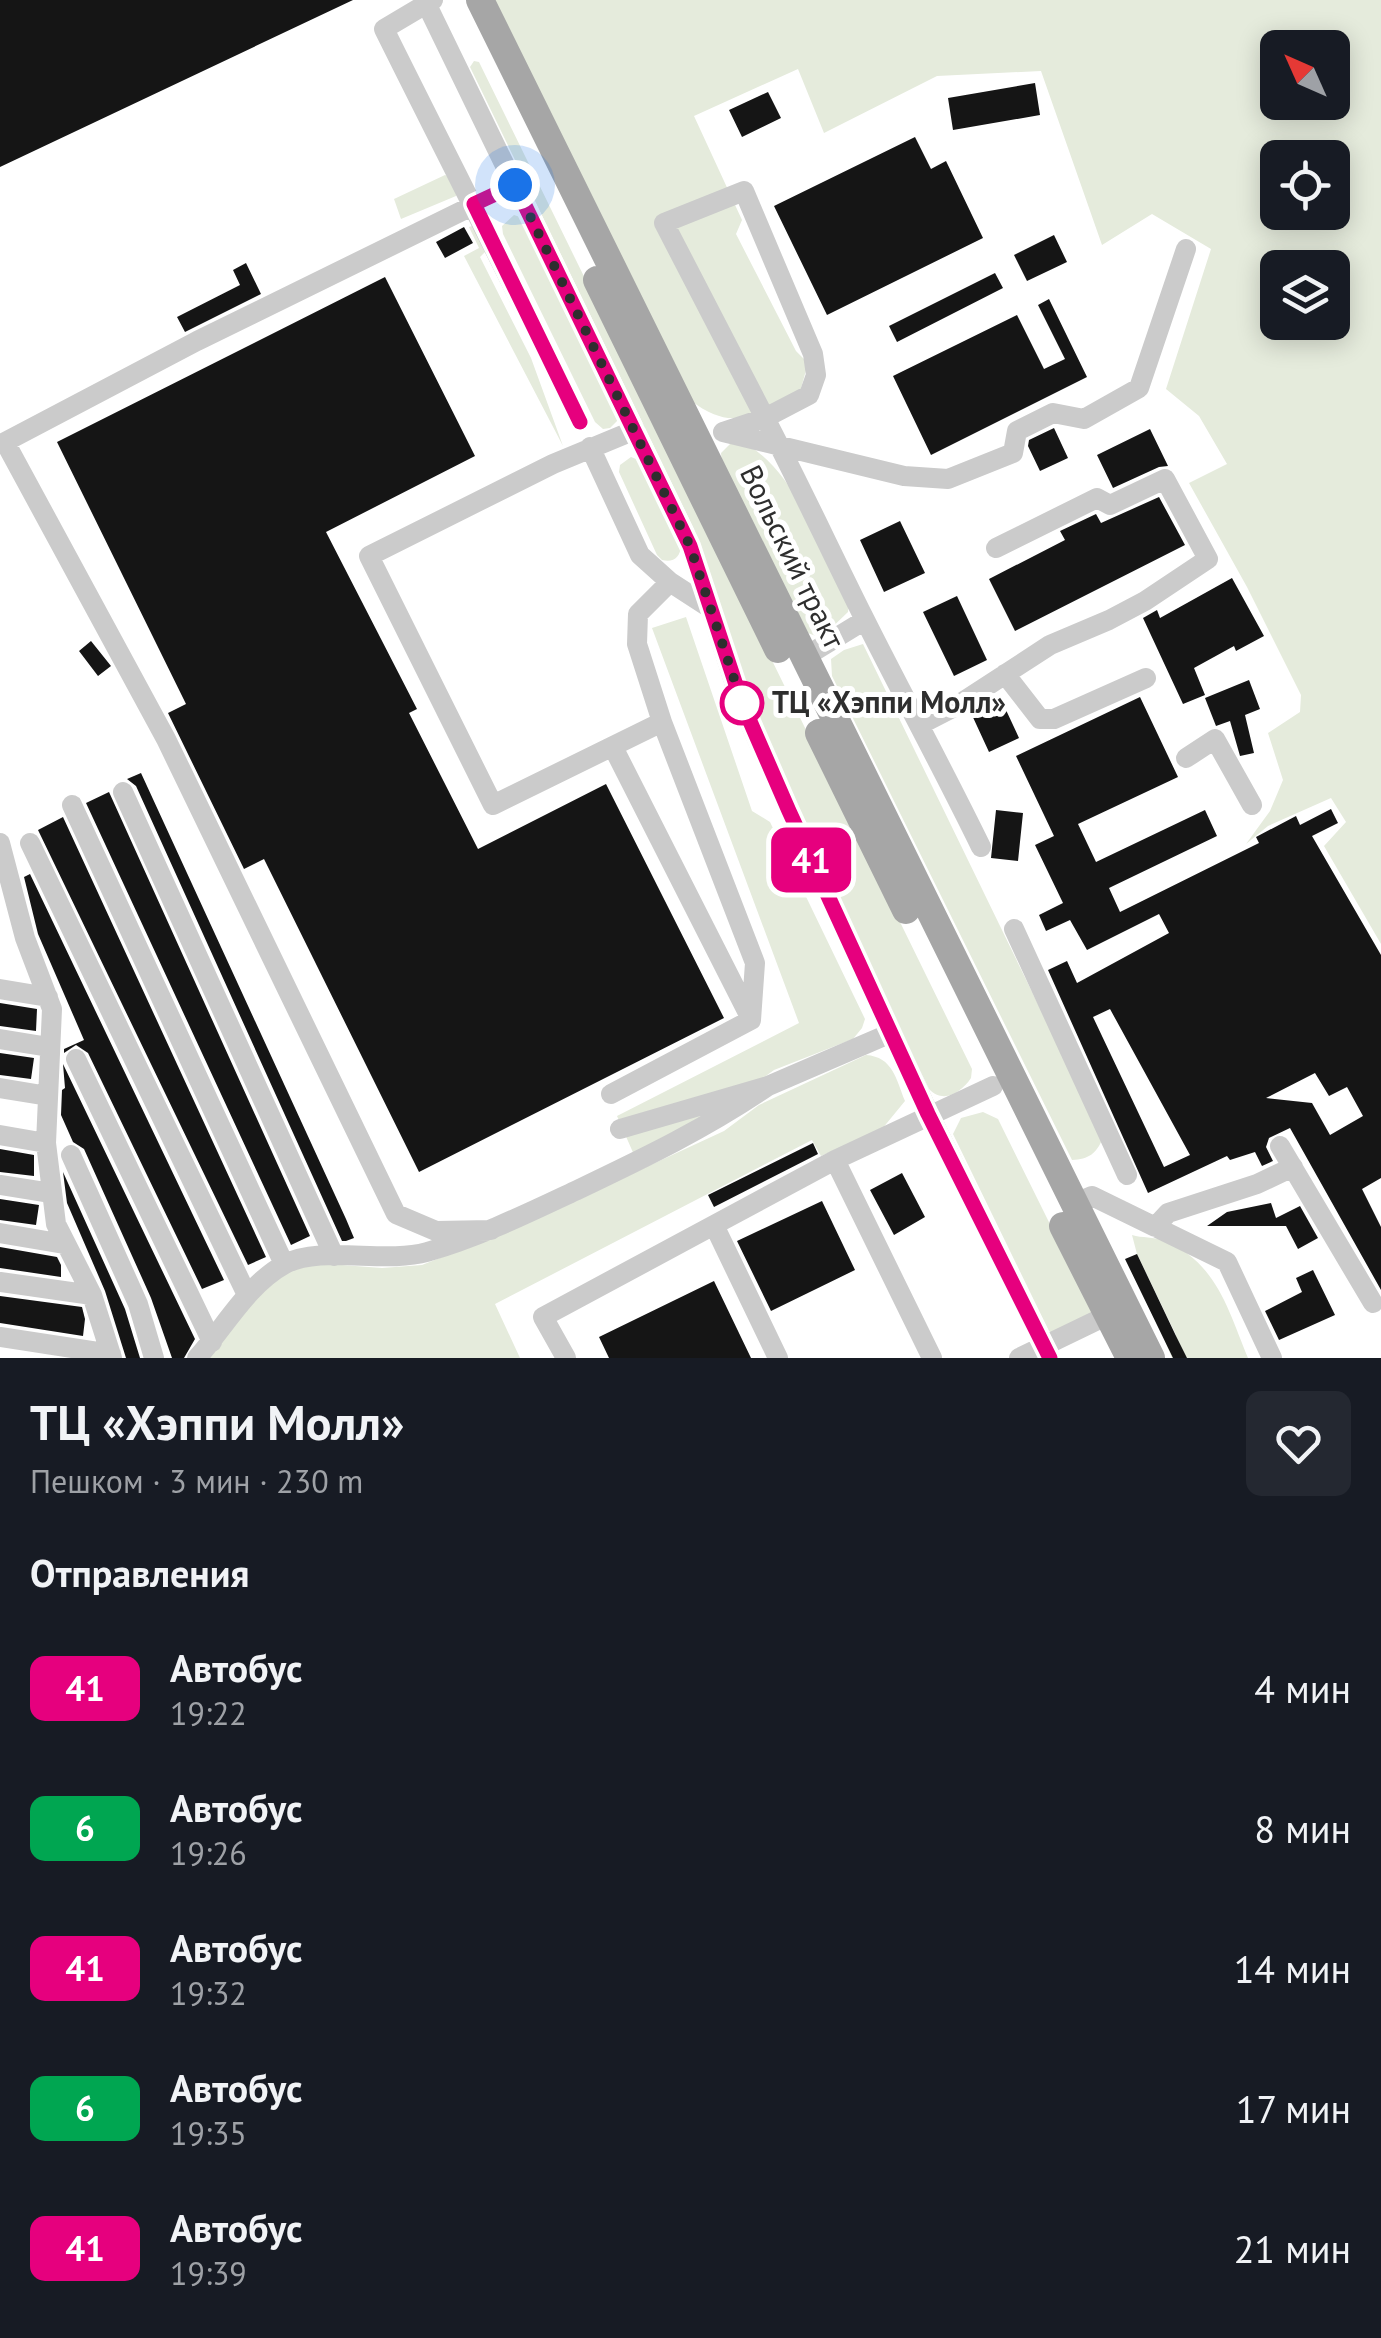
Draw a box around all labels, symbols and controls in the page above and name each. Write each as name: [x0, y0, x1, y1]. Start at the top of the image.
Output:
north arrow: [1260, 30, 1350, 120]
map controls: [1260, 30, 1350, 340]
button: locate: [1260, 140, 1350, 230]
your location: [490, 160, 540, 210]
button: layers: [1260, 250, 1350, 340]
street label: Вольский тракт: [732, 458, 855, 655]
marker: ТЦ «Хэппи Молл»: [721, 682, 763, 724]
place label: ТЦ «Хэппи Молл»: [772, 682, 1006, 721]
line badge: 41: [766, 828, 856, 892]
text: 41: [791, 837, 831, 883]
text: ТЦ «Хэппи Молл»: [30, 1391, 404, 1453]
button: heart: [1246, 1391, 1351, 1496]
text: Пешком · 3 мин · 230 m: [30, 1460, 363, 1502]
text: Отправления: [30, 1548, 250, 1597]
text: Автобус: [170, 1643, 303, 1692]
text: 4 мин: [1254, 1664, 1351, 1713]
text: 41: [65, 1665, 105, 1711]
text: 19:22: [170, 1692, 247, 1734]
text: Автобус: [170, 1783, 303, 1832]
text: 8 мин: [1254, 1804, 1351, 1853]
text: 6: [75, 1805, 95, 1851]
text: 19:26: [170, 1832, 247, 1874]
text: Автобус: [170, 1923, 303, 1972]
text: 14 мин: [1234, 1944, 1351, 1993]
text: 41: [65, 1945, 105, 1991]
text: 19:32: [170, 1972, 247, 2014]
text: Автобус: [170, 2063, 303, 2112]
text: 17 мин: [1236, 2084, 1351, 2133]
text: 6: [75, 2085, 95, 2131]
text: 19:35: [170, 2112, 247, 2154]
text: Автобус: [170, 2203, 303, 2252]
text: 21 мин: [1234, 2224, 1351, 2273]
text: 41: [65, 2225, 105, 2271]
text: 19:39: [170, 2252, 247, 2294]

